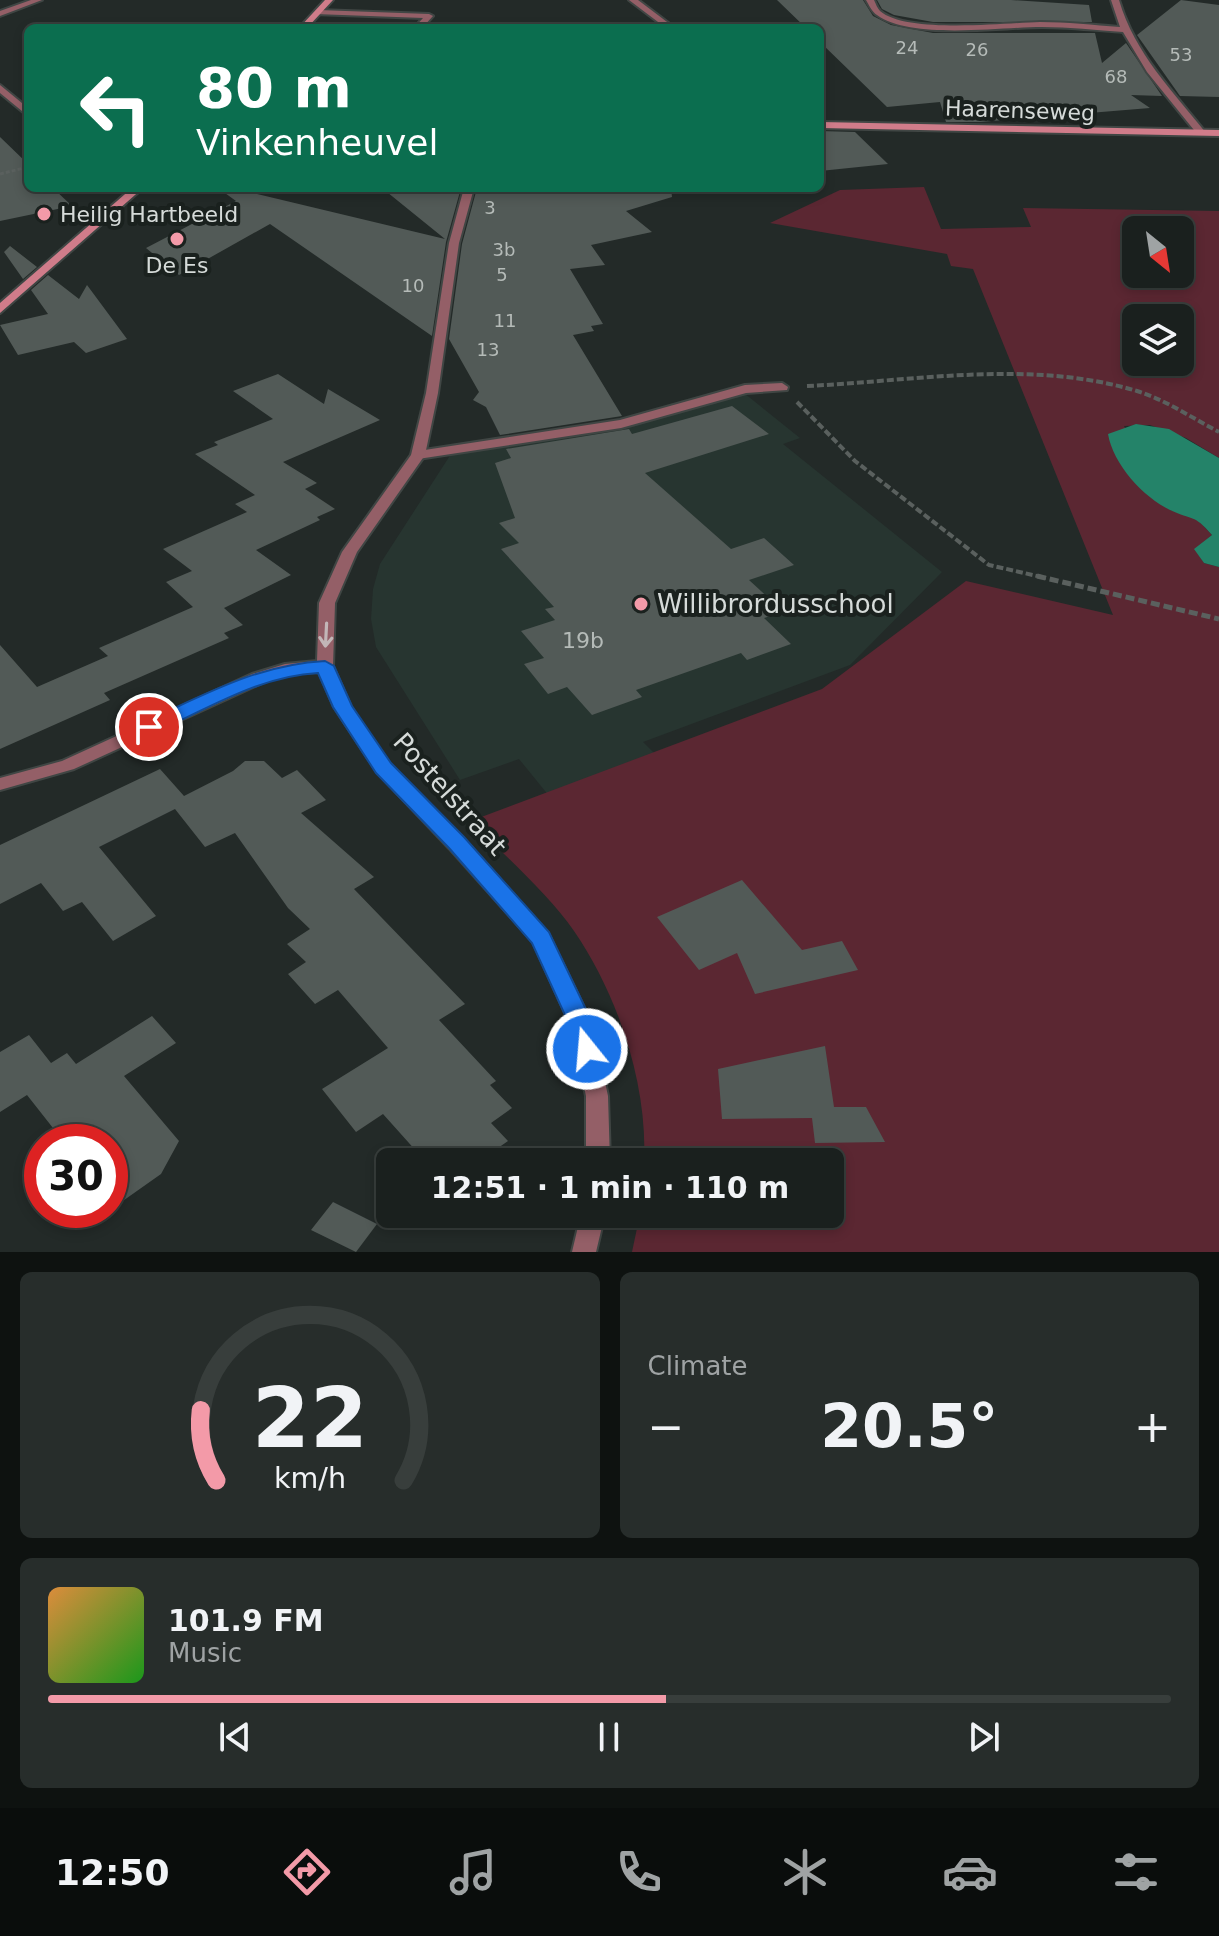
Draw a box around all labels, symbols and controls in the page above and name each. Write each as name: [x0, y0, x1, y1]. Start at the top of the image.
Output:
house number: 24: [896, 37, 918, 58]
house number: 26: [966, 39, 988, 60]
house number: 53: [1170, 44, 1192, 65]
text: 80 m: [196, 55, 352, 120]
icon: left: [64, 56, 168, 160]
house number: 68: [1105, 66, 1127, 87]
street label: Haarenseweg: [945, 95, 1095, 126]
text: Vinkenheuvel: [196, 122, 438, 163]
house number: 3: [484, 197, 496, 218]
place label: Heilig Hartbeeld: [60, 202, 238, 227]
marker: Heilig Hartbeeld: [35, 205, 53, 223]
north arrow: [1122, 216, 1194, 288]
map controls: [1122, 216, 1194, 376]
marker: De Es: [168, 230, 186, 248]
house number: 3b: [493, 239, 515, 260]
place label: De Es: [146, 253, 208, 278]
house number: 5: [496, 264, 508, 285]
house number: 10: [402, 275, 424, 296]
button: layers: [1122, 304, 1194, 376]
house number: 11: [494, 310, 516, 331]
house number: 13: [477, 339, 499, 360]
place label: Willibrordusschool: [657, 589, 894, 619]
marker: Willibrordusschool: [632, 595, 650, 613]
one-way arrow: [318, 621, 333, 648]
house number: 19b: [562, 628, 604, 653]
pin: [115, 693, 183, 761]
icon: arrive: [127, 705, 171, 749]
street label: Postelstraat: [387, 727, 513, 861]
position arrow: [545, 1007, 629, 1091]
speed limit sign: 30: [24, 1124, 128, 1228]
text: 12:51 · 1 min · 110 m: [431, 1170, 789, 1205]
text: Climate: [648, 1351, 748, 1381]
text: 22: [252, 1370, 368, 1467]
text: 20.5°: [820, 1391, 998, 1461]
text: −: [648, 1401, 684, 1452]
text: +: [1134, 1401, 1171, 1452]
text: km/h: [274, 1461, 346, 1495]
text: 101.9 FM: [168, 1603, 324, 1638]
text: Music: [168, 1638, 242, 1668]
icon: previous: [213, 1715, 257, 1759]
icon: pause: [587, 1715, 631, 1759]
icon: next: [962, 1715, 1006, 1759]
icon: directions: [279, 1844, 335, 1900]
icon: music: [445, 1844, 501, 1900]
icon: phone: [611, 1844, 667, 1900]
icon: climate: [777, 1844, 833, 1900]
icon: car: [942, 1844, 998, 1900]
icon: filters: [1108, 1844, 1164, 1900]
text: 12:50: [55, 1852, 169, 1893]

